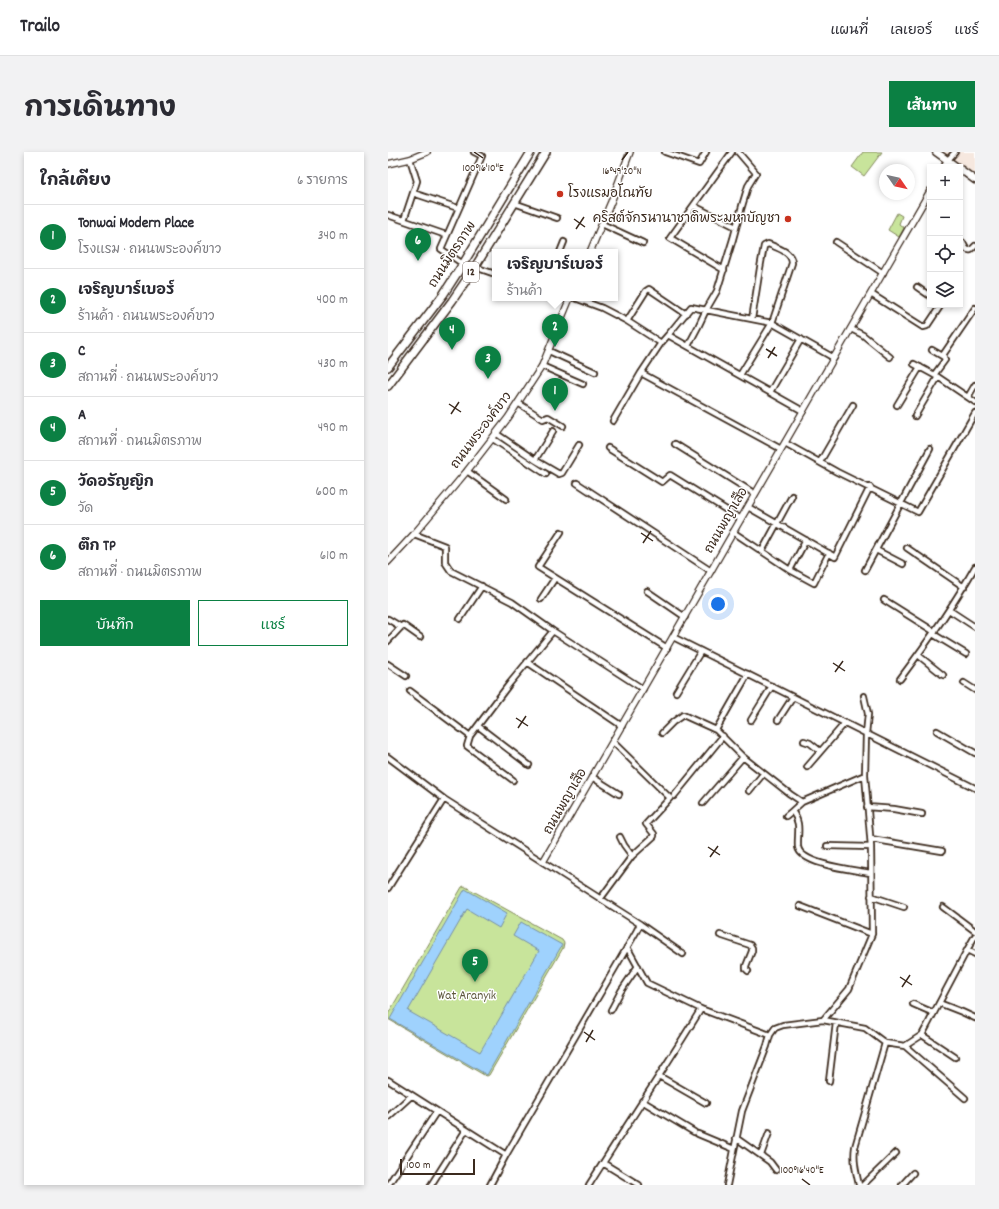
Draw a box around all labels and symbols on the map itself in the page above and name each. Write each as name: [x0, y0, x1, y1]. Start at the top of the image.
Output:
text: 100°16'10"E: [462, 162, 504, 176]
north arrow: [879, 164, 915, 200]
text: 16°49'20"N: [602, 165, 642, 179]
place label: โรงแรมอโณทัย: [568, 183, 653, 204]
marker: โรงแรมอโณทัย: [555, 189, 565, 199]
place label: คริสต์จักรนานาชาติพระมหาบัญชา: [593, 208, 780, 229]
marker: คริสต์จักรนานาชาติพระมหาบัญชา: [783, 214, 793, 224]
street label: ถนนมิตรภาพ: [424, 218, 482, 292]
pin: 6: [405, 228, 431, 261]
road number: 12: [463, 262, 479, 282]
pin: 2: [542, 314, 568, 347]
pin: 4: [439, 317, 465, 350]
pin: 3: [475, 346, 501, 379]
pin: 1: [542, 378, 568, 411]
street label: ถนนพระองค์ขาว: [445, 387, 518, 474]
street label: ถนนพญาเสือ: [700, 484, 754, 558]
your location: [708, 594, 728, 614]
street label: ถนนพญาเสือ: [539, 765, 593, 839]
pin: 5: [462, 949, 488, 982]
park label: Wat Aranyik: [438, 987, 496, 1006]
scale bar: [400, 1157, 475, 1176]
text: 100°16'40"E: [780, 1164, 824, 1178]

